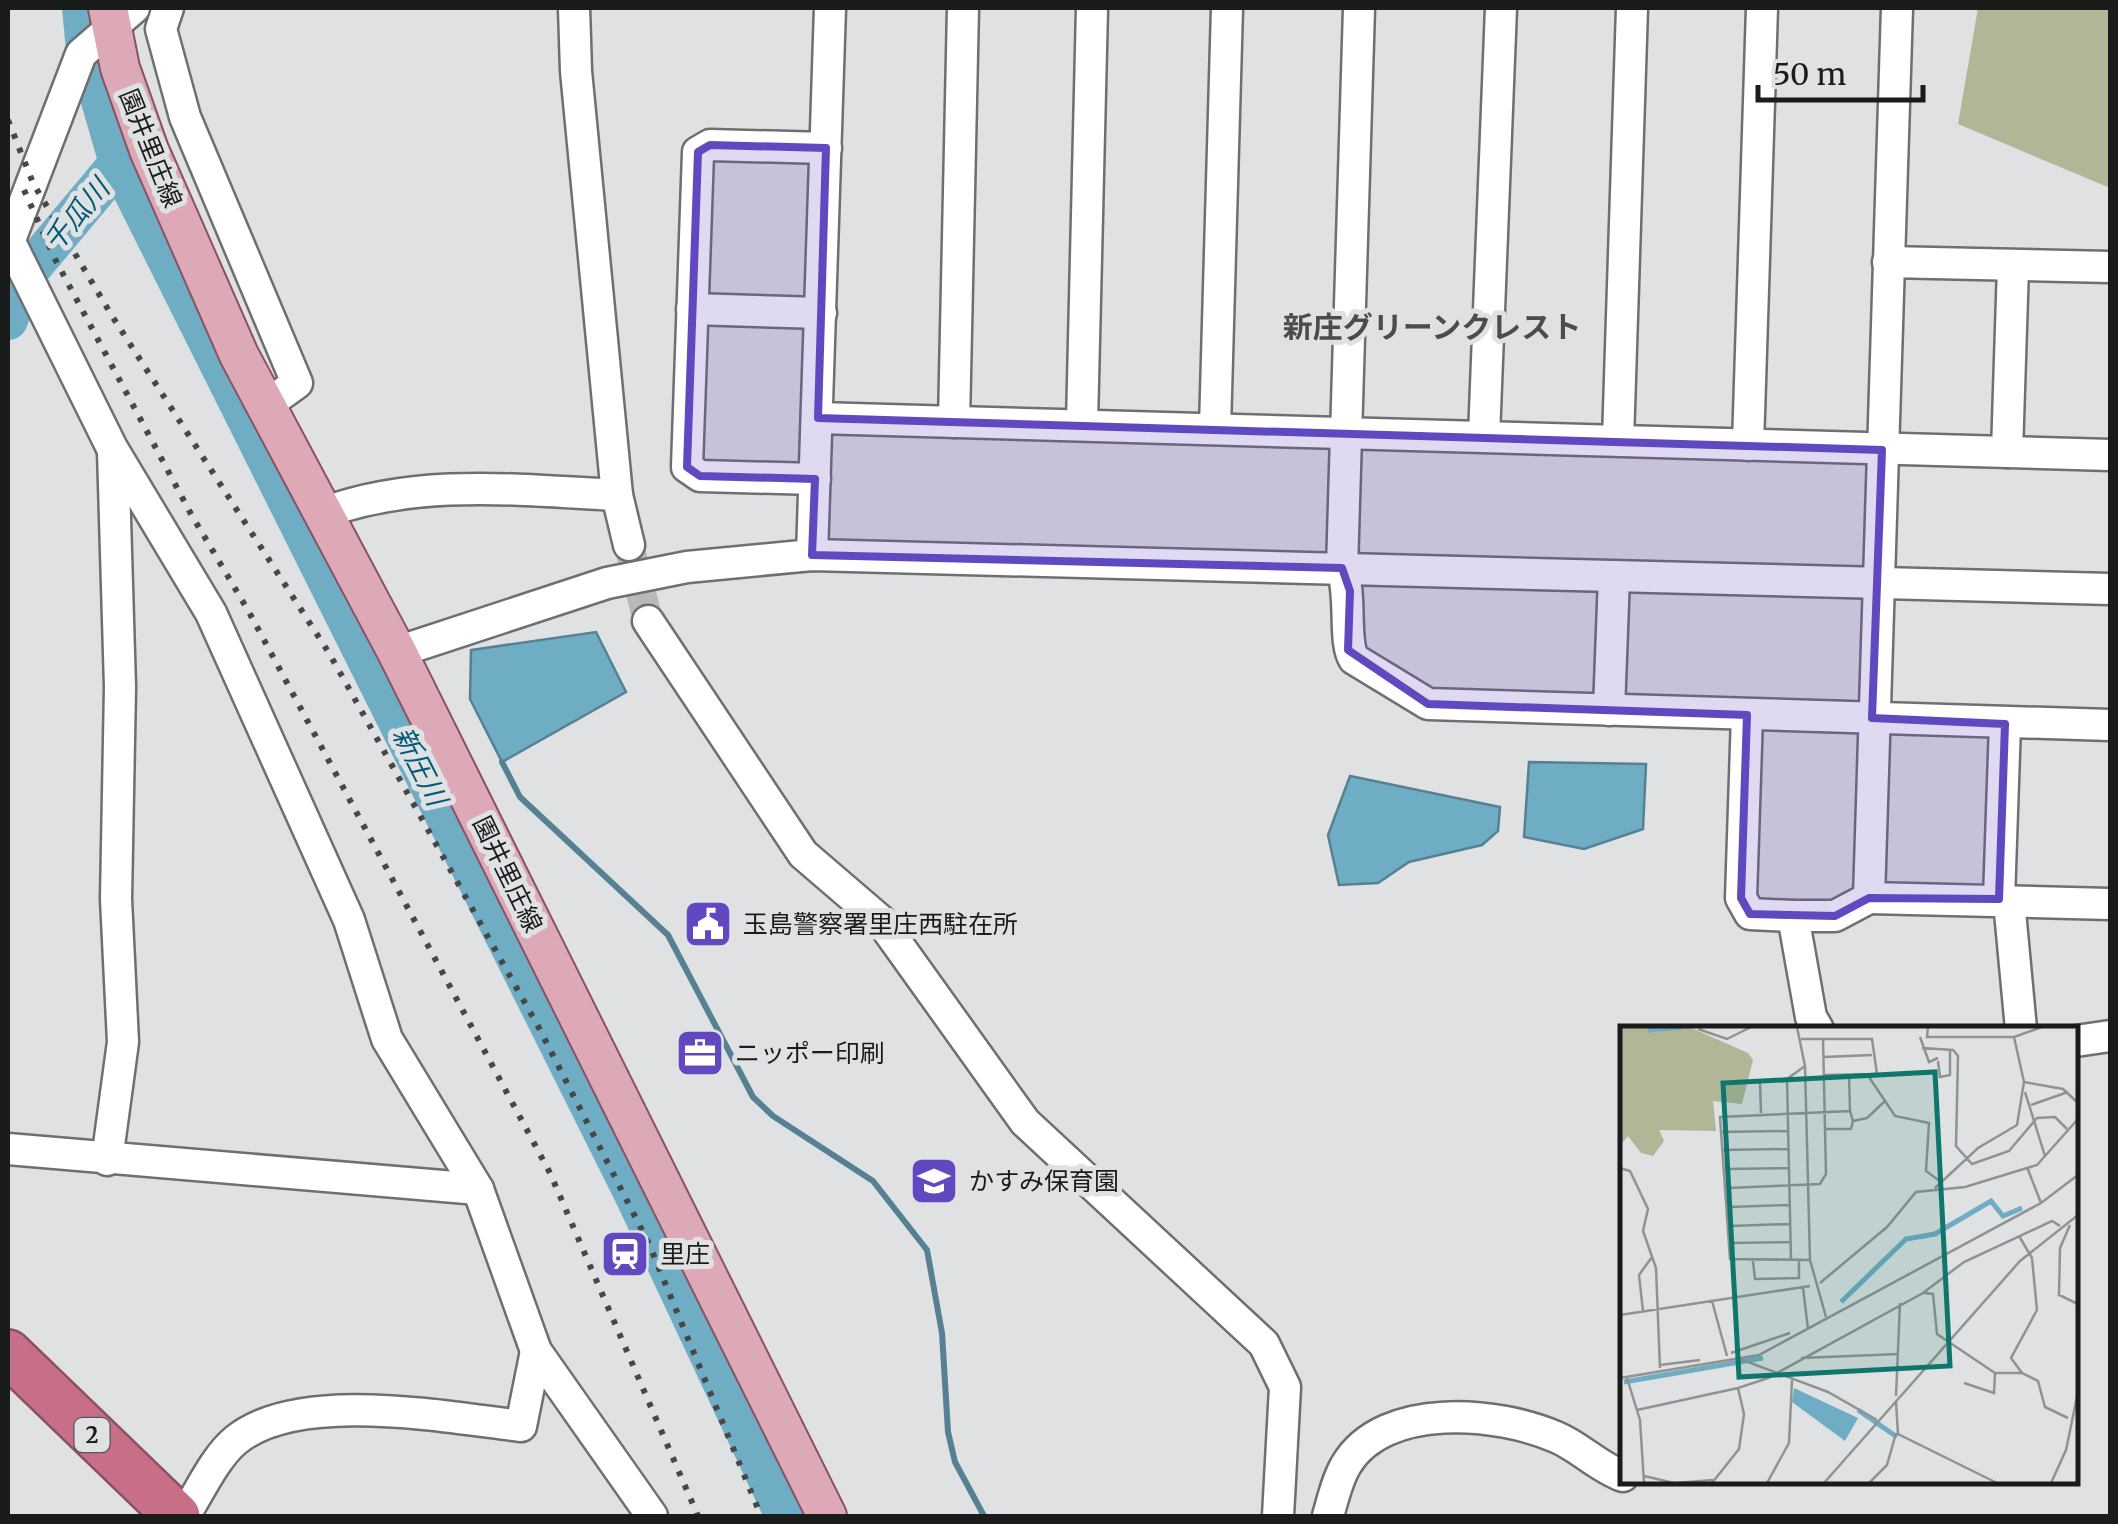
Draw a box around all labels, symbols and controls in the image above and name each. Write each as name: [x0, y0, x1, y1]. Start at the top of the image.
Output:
scale bar: [1758, 40, 1923, 102]
text: 50 m: [1773, 55, 1846, 93]
street label: 園井里庄線: [113, 84, 189, 212]
water label: 千瓜川: [35, 169, 119, 259]
district label: 新庄グリーンクレスト: [1283, 308, 1581, 346]
water label: 新圧川: [385, 720, 456, 814]
street label: 園井里庄線: [466, 811, 550, 937]
public building icon: 玉島警察署里庄西駐在所: [682, 898, 734, 950]
place label: 玉島警察署里庄西駐在所: [743, 908, 1018, 940]
inset map: [1620, 1026, 2078, 1484]
office icon: ニッポー印刷: [674, 1027, 726, 1079]
place label: ニッポー印刷: [735, 1037, 885, 1069]
school or university icon: かすみ保育園: [908, 1155, 960, 1207]
place label: かすみ保育園: [969, 1165, 1119, 1197]
station icon: 里庄: [599, 1228, 651, 1280]
place label: 里庄: [660, 1238, 710, 1270]
road number: 2: [74, 1418, 110, 1452]

